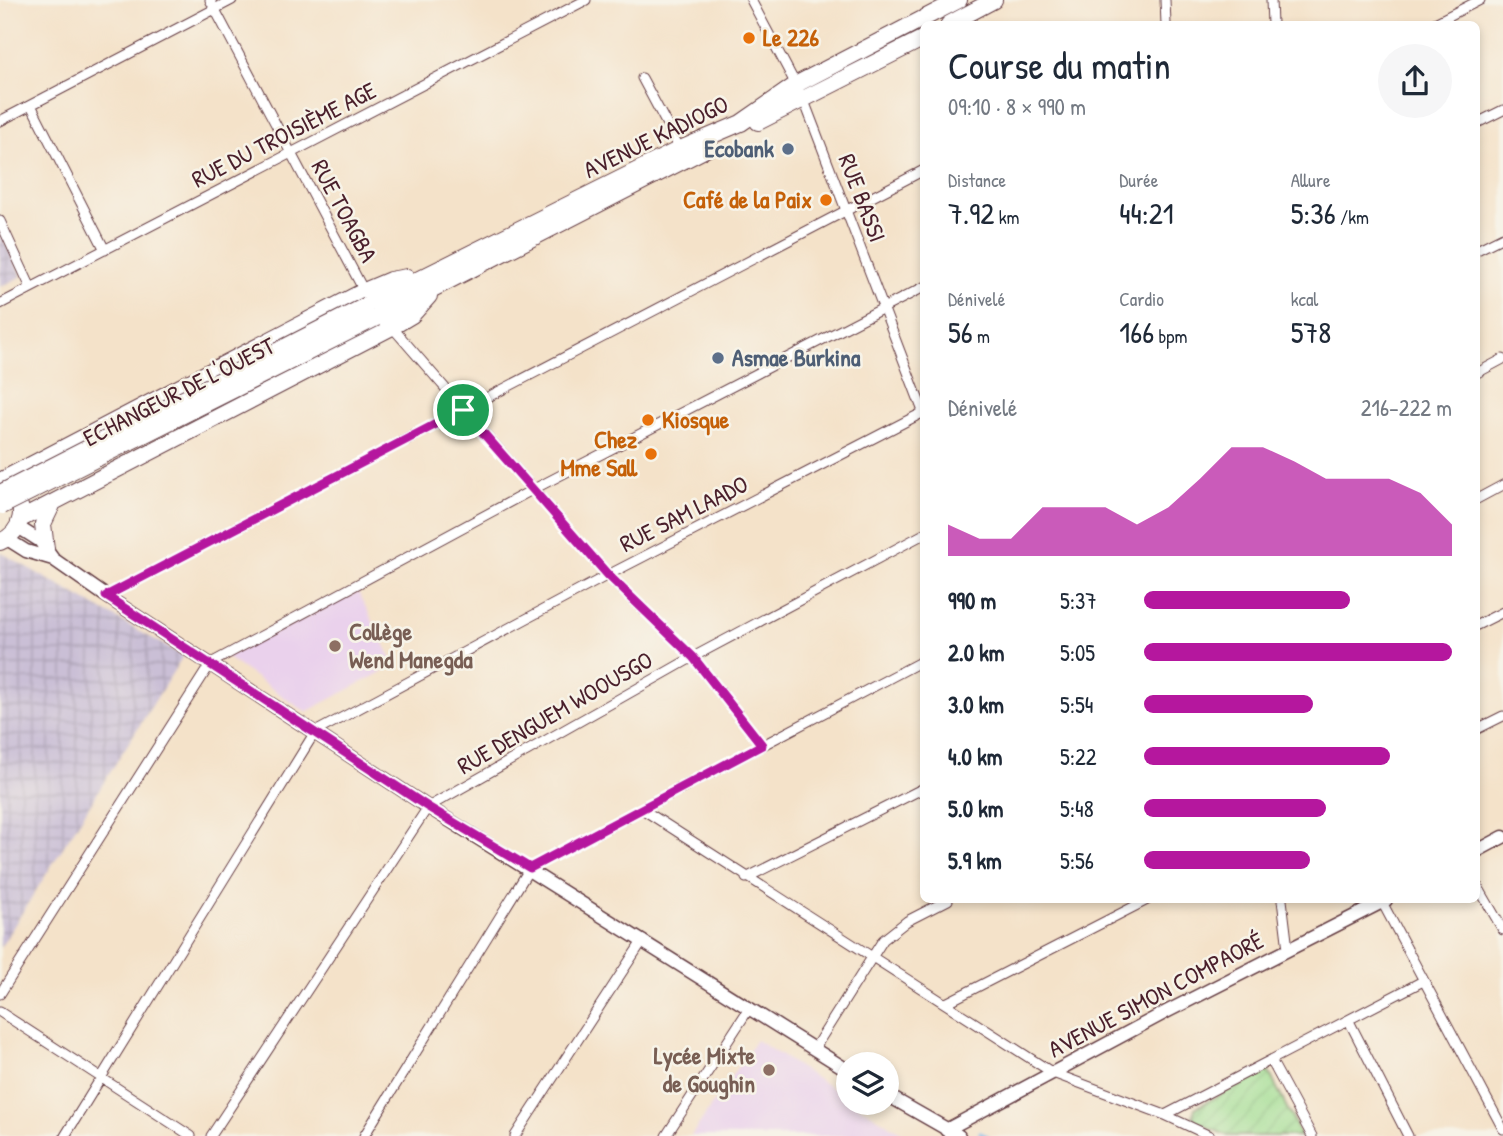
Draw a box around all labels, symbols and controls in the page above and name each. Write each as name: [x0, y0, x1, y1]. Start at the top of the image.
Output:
place label: Le 226: [763, 21, 819, 53]
marker: Le 226: [741, 30, 757, 46]
text: Course du matin: [948, 39, 1171, 91]
button: share: [1378, 44, 1452, 118]
street label: RUE DU TROISIÈME AGE: [186, 74, 382, 194]
street label: AVENUE KADIOGO: [578, 87, 733, 185]
text: 09:10 · 8 × 990 m: [948, 91, 1086, 122]
place label: Ecobank: [704, 132, 774, 164]
marker: Ecobank: [780, 141, 796, 157]
street label: RUE BASSI: [832, 149, 894, 246]
street label: RUE TOAGBA: [304, 154, 385, 268]
text: Distance: [948, 167, 1006, 193]
text: Durée: [1119, 167, 1158, 193]
text: Allure: [1291, 167, 1331, 193]
place label: Café de la Paix: [683, 183, 812, 215]
marker: Café de la Paix: [818, 192, 834, 208]
text: 7.92: [948, 193, 994, 233]
text: 44:21: [1119, 193, 1174, 233]
text: 5:36: [1291, 193, 1336, 233]
text: km: [994, 204, 1020, 230]
text: /km: [1336, 204, 1369, 230]
text: Dénivelé: [948, 286, 1005, 312]
text: Cardio: [1119, 286, 1164, 312]
text: kcal: [1291, 286, 1318, 312]
text: 56: [948, 312, 973, 352]
text: 166: [1119, 312, 1154, 352]
text: 578: [1291, 312, 1331, 352]
text: m: [973, 323, 990, 349]
text: bpm: [1154, 323, 1187, 349]
street label: ECHANGEUR DE L'OUEST: [77, 329, 280, 453]
place label: Asmae Burkina: [732, 341, 861, 373]
marker: Asmae Burkina: [710, 350, 726, 366]
pin: [433, 380, 493, 440]
icon: arrive: [444, 391, 482, 429]
text: Dénivelé: [948, 392, 1017, 423]
text: 216–222 m: [1361, 392, 1452, 423]
place label: Kiosque: [662, 403, 730, 436]
marker: Kiosque: [640, 412, 656, 428]
place label: Chez Mme Sall: [561, 423, 638, 483]
marker: Chez Mme Sall: [643, 446, 659, 462]
street label: RUE SAM LAADO: [614, 467, 753, 559]
text: 990 m: [948, 585, 996, 616]
text: 5:37: [1060, 585, 1097, 616]
place label: Collège Wend Manegda: [349, 615, 473, 676]
text: 2.0 km: [948, 637, 1004, 668]
text: 5:05: [1060, 637, 1095, 668]
marker: Collège Wend Manegda: [327, 638, 343, 654]
street label: RUE DENGUEM WOOUSGO: [451, 643, 658, 781]
text: 3.0 km: [948, 689, 1004, 720]
text: 5:54: [1060, 689, 1093, 720]
text: 4.0 km: [948, 741, 1002, 772]
text: 5:22: [1060, 741, 1097, 772]
text: 5.0 km: [948, 793, 1003, 824]
text: 5:48: [1060, 793, 1094, 824]
text: 5.9 km: [948, 845, 1002, 876]
text: 5:56: [1060, 845, 1094, 876]
street label: AVENUE SIMON COMPAORÉ: [1042, 924, 1269, 1064]
place label: Lycée Mixte de Goughin: [654, 1039, 755, 1100]
map controls: [836, 1052, 899, 1115]
button: layers: [836, 1052, 899, 1115]
marker: Lycée Mixte de Goughin: [761, 1062, 777, 1078]

